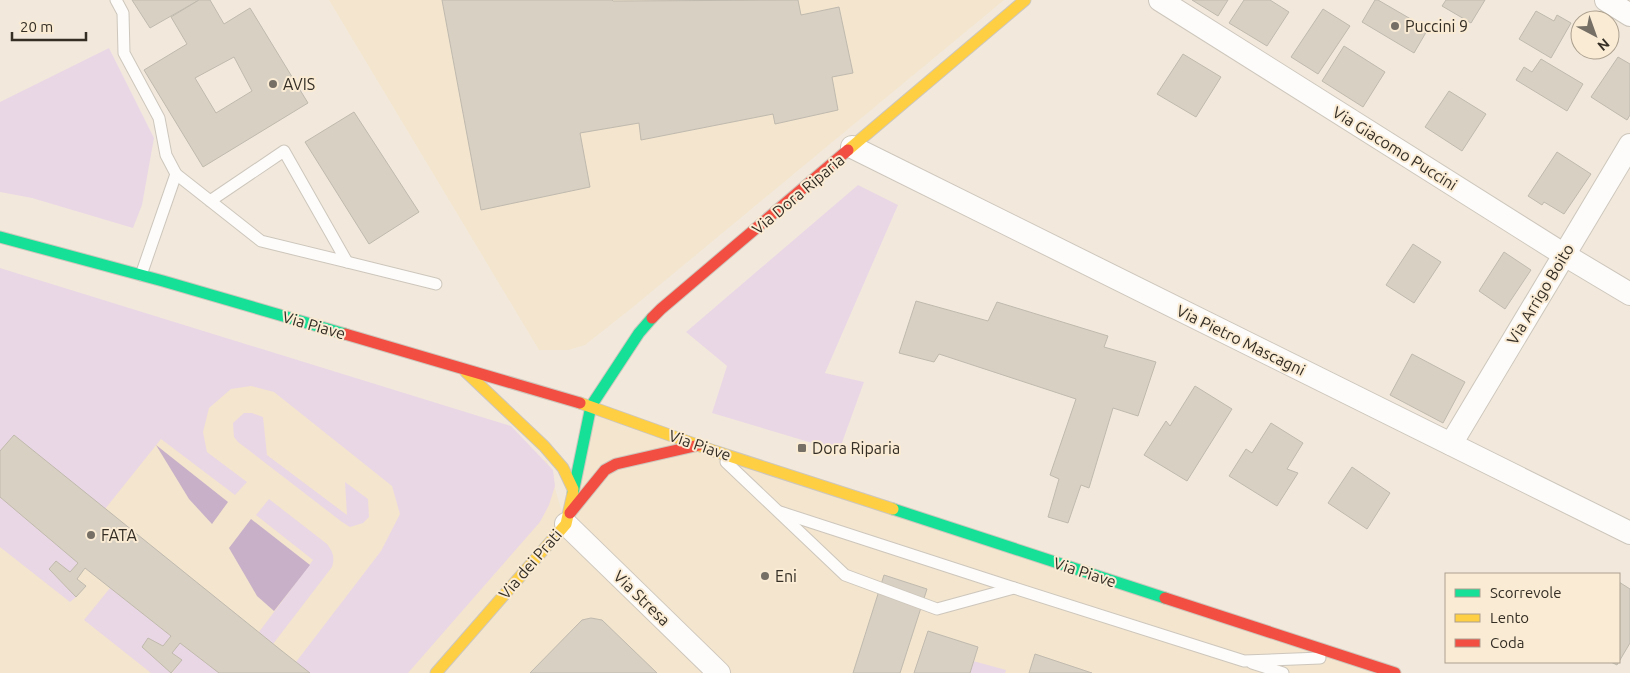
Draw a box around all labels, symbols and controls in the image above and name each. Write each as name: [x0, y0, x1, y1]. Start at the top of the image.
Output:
scale bar: [12, 10, 86, 42]
north arrow: [1570, 10, 1620, 60]
place label: Puccini 9: [1405, 17, 1468, 35]
text: 20 m: [20, 18, 53, 35]
marker: Puccini 9: [1389, 20, 1401, 32]
text: N: [1594, 35, 1613, 54]
place label: AVIS: [283, 75, 315, 93]
marker: AVIS: [267, 78, 279, 90]
street label: Via Giacomo Puccini: [1330, 102, 1460, 194]
street label: Via Dora Riparia: [748, 150, 848, 238]
street label: Via Arrigo Boito: [1503, 240, 1577, 348]
street label: Via Pietro Mascagni: [1174, 301, 1308, 379]
street label: Via Piave: [280, 307, 348, 343]
street label: Via Piave: [666, 426, 734, 464]
place label: Dora Riparia: [812, 439, 900, 457]
marker: Dora Riparia: [796, 442, 808, 454]
place label: FATA: [101, 526, 137, 544]
street label: Via dei Prati: [495, 526, 565, 602]
marker: FATA: [85, 529, 97, 541]
street label: Via Piave: [1051, 553, 1119, 591]
street label: Via Stresa: [610, 567, 674, 629]
place label: Eni: [775, 567, 797, 585]
marker: Eni: [759, 570, 771, 582]
legend: [1445, 573, 1620, 663]
text: Scorrevole: [1490, 584, 1561, 601]
text: Lento: [1490, 609, 1529, 626]
text: Coda: [1490, 634, 1524, 651]

